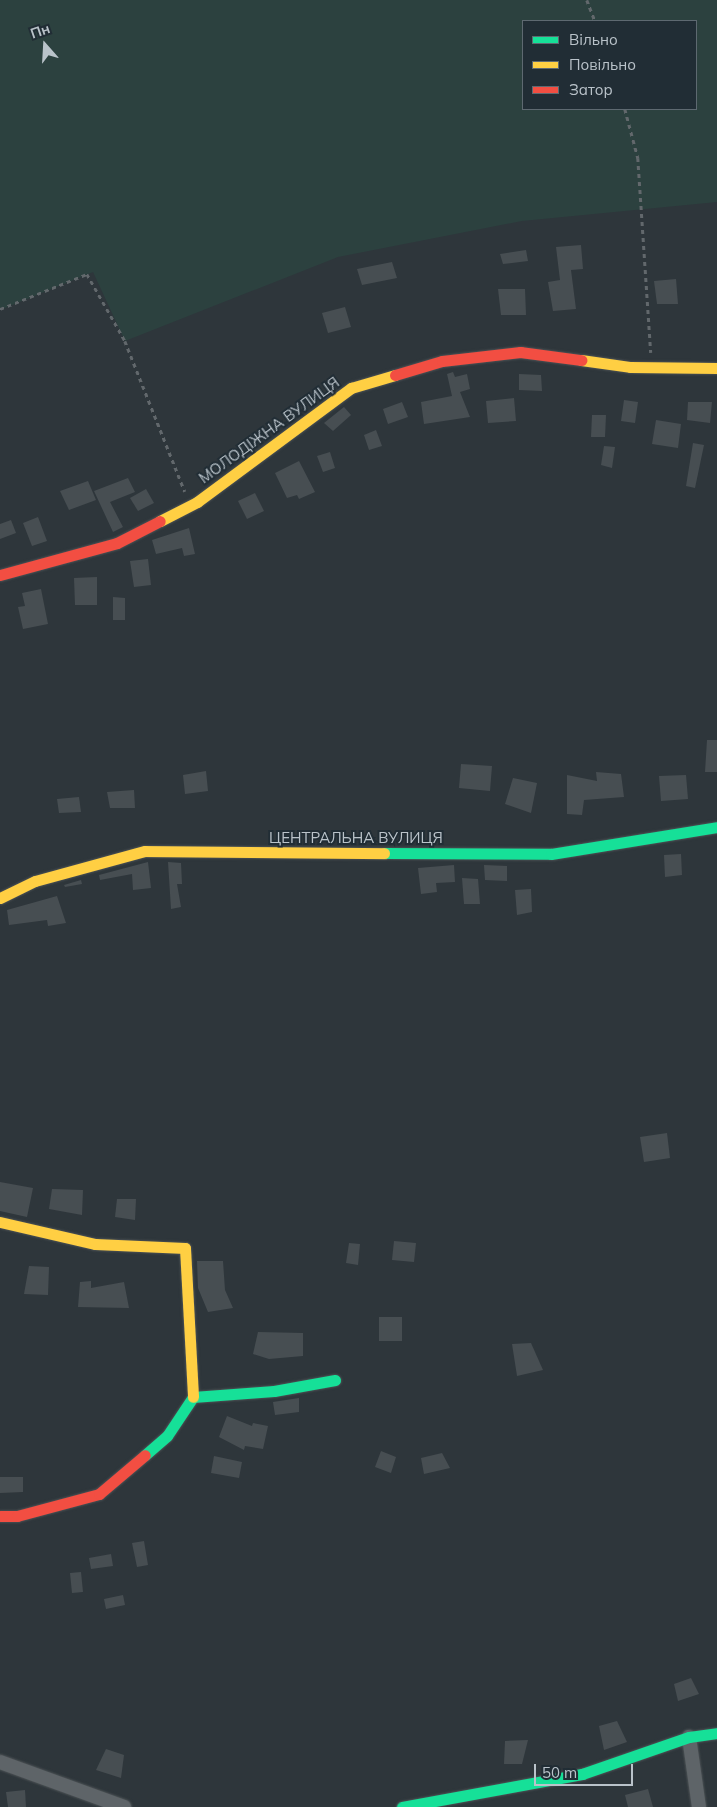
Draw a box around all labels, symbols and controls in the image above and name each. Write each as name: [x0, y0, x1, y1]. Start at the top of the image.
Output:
text: Пн: [28, 19, 52, 42]
north arrow: [20, 20, 70, 70]
legend: [522, 20, 697, 110]
text: Вільно: [569, 30, 618, 49]
text: Повільно: [569, 55, 636, 74]
text: Затор: [569, 80, 613, 99]
street label: МОЛОДІЖНА ВУЛИЦЯ: [195, 373, 343, 487]
street label: ЦЕНТРАЛЬНА ВУЛИЦЯ: [269, 829, 443, 847]
scale bar: [537, 1754, 636, 1786]
text: 50 m: [542, 1763, 577, 1782]

